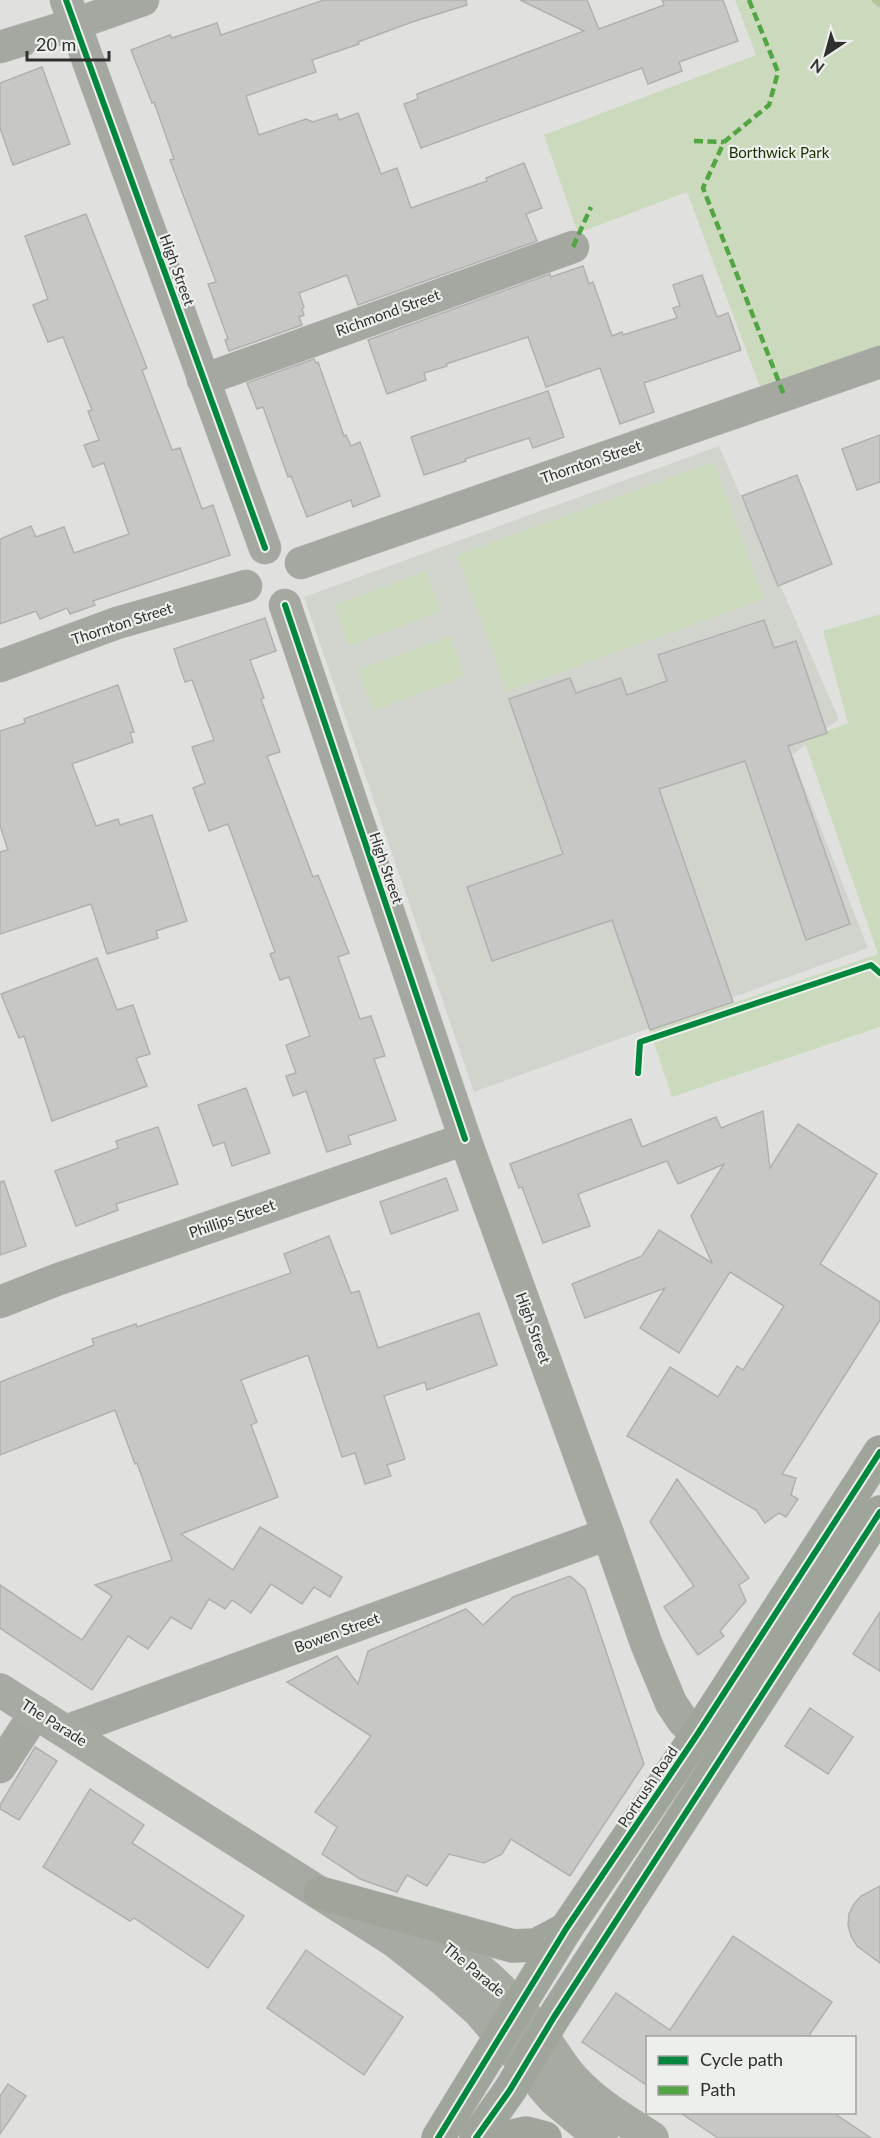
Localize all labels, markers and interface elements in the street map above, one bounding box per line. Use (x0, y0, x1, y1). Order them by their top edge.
scale bar (27, 24, 110, 62)
north arrow (796, 24, 856, 84)
text: 20 m (36, 33, 76, 55)
text: N (806, 55, 827, 78)
park label: Borthwick Park (729, 143, 830, 161)
street label: High Street (157, 232, 199, 308)
street label: Richmond Street (333, 285, 443, 339)
street label: Thornton Street (538, 435, 644, 487)
street label: Thornton Street (69, 598, 175, 648)
street label: High Street (366, 830, 408, 906)
street label: Phillips Street (186, 1195, 278, 1241)
street label: High Street (513, 1290, 555, 1366)
street label: Bowen Street (292, 1608, 382, 1656)
street label: The Parade (18, 1695, 91, 1749)
street label: Portrush Road (613, 1743, 681, 1830)
street label: The Parade (440, 1938, 509, 2000)
legend (646, 2036, 856, 2114)
text: Cycle path (700, 2048, 783, 2070)
text: Path (700, 2078, 736, 2100)

